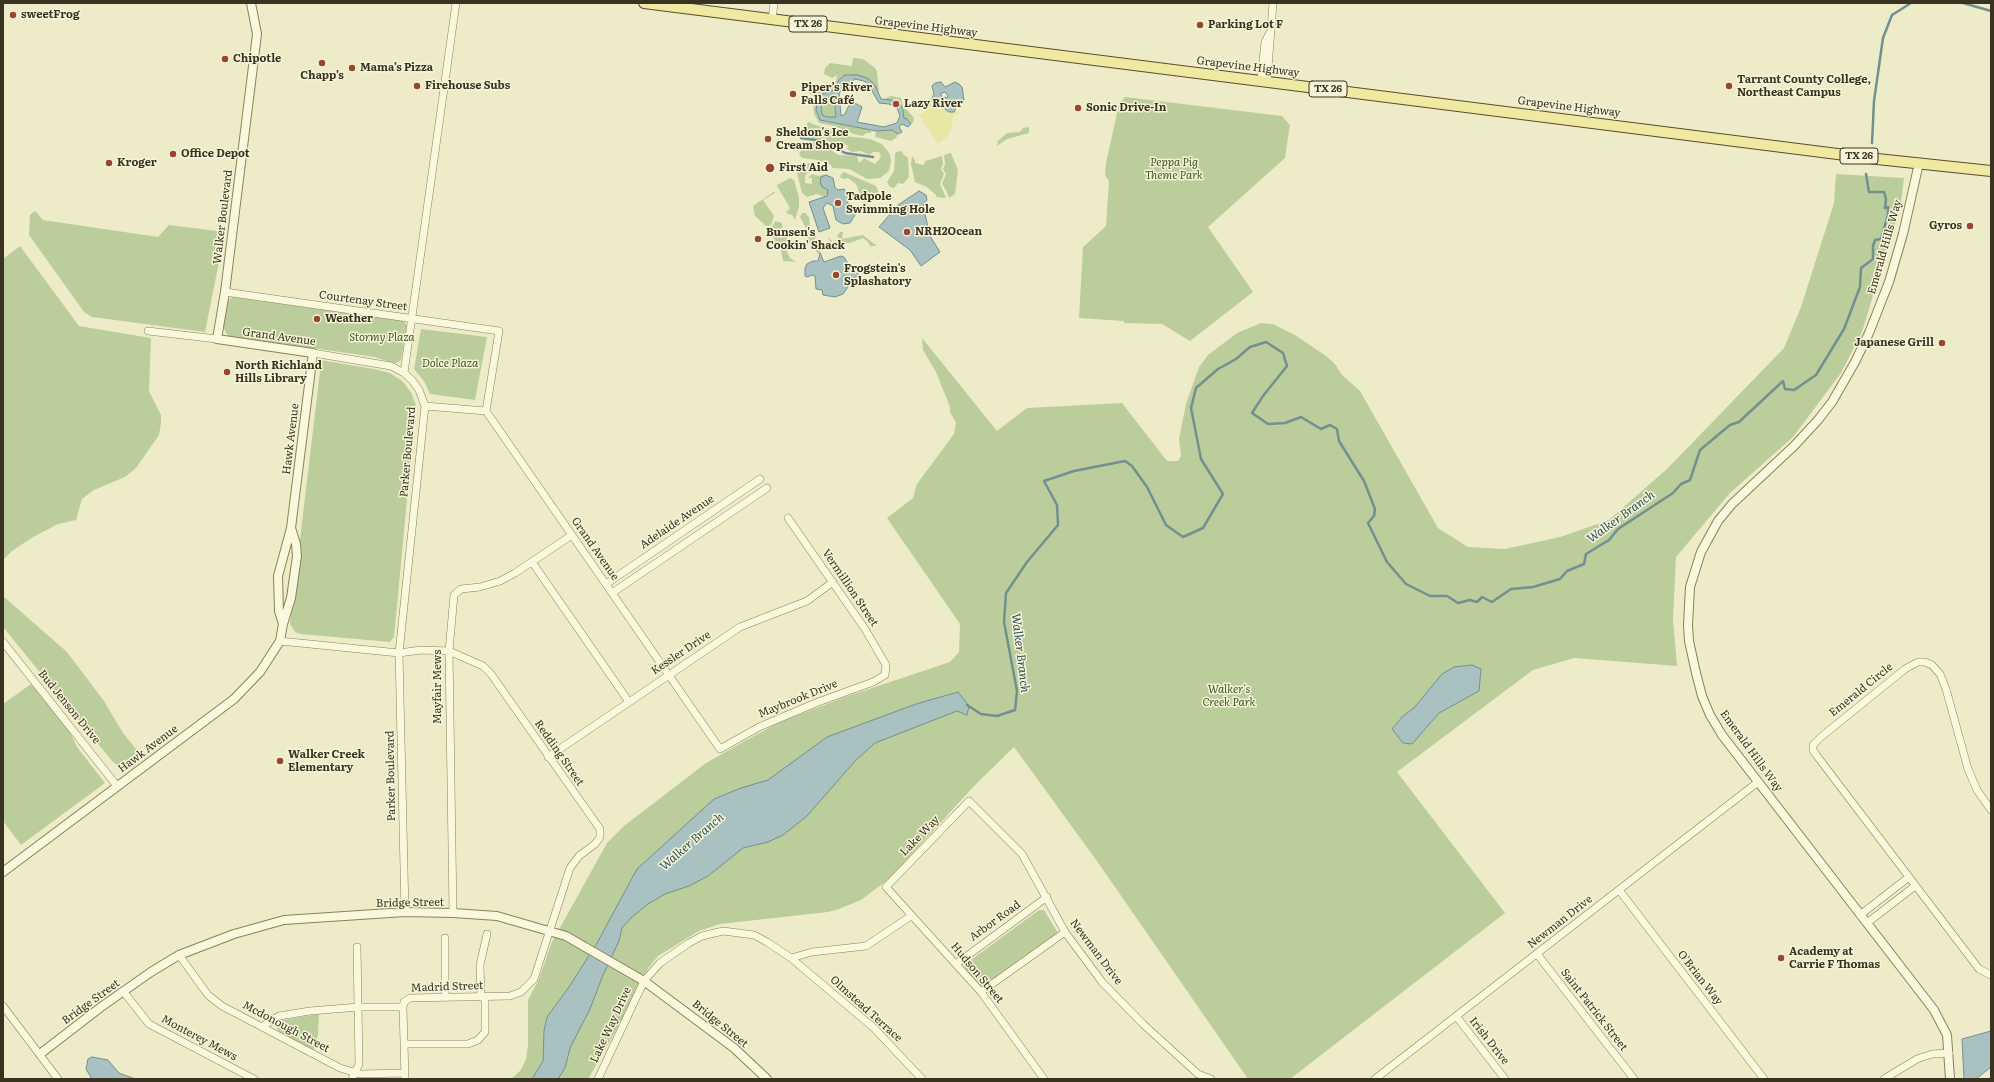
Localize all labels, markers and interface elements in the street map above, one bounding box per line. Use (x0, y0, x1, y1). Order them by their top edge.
place label: sweetFrog (21, 8, 80, 22)
marker: sweetFrog (8, 10, 18, 20)
street label: Grapevine Highway (874, 14, 978, 40)
road number: TX 26 (789, 16, 827, 32)
place label: Parking Lot F (1208, 18, 1283, 32)
marker: Parking Lot F (1195, 20, 1205, 30)
place label: Chipotle (233, 52, 281, 66)
marker: Chipotle (220, 54, 230, 64)
street label: Grapevine Highway (1196, 54, 1300, 80)
marker: Chapp’s (317, 58, 327, 68)
place label: Mama’s Pizza (360, 61, 433, 75)
marker: Mama’s Pizza (347, 63, 357, 73)
place label: Chapp’s (300, 69, 344, 83)
place label: Tarrant County College, Northeast Campus (1737, 73, 1871, 99)
place label: Firehouse Subs (425, 79, 510, 93)
marker: Firehouse Subs (412, 81, 422, 91)
place label: Piper’s River Falls Café (801, 81, 872, 107)
road number: TX 26 (1309, 81, 1347, 97)
marker: Tarrant County College, Northeast Campus (1724, 81, 1734, 91)
marker: Piper’s River Falls Café (788, 89, 798, 99)
street label: Grapevine Highway (1517, 94, 1621, 120)
place label: Lazy River (904, 97, 963, 111)
marker: Lazy River (891, 99, 901, 109)
place label: Sonic Drive-In (1086, 101, 1166, 115)
marker: Sonic Drive-In (1073, 103, 1083, 113)
place label: Sheldon's Ice Cream Shop (776, 126, 848, 152)
marker: Sheldon's Ice Cream Shop (763, 134, 773, 144)
place label: Office Depot (181, 147, 250, 161)
road number: TX 26 (1840, 148, 1878, 164)
marker: Office Depot (168, 149, 178, 159)
place label: Kroger (117, 156, 157, 170)
park label: Peppa Pig Theme Park (1145, 156, 1203, 182)
marker: Kroger (104, 158, 114, 168)
place label: First Aid (779, 161, 828, 175)
marker: First Aid (764, 162, 776, 174)
street label: Walker Boulevard (211, 169, 235, 265)
place label: Tadpole Swimming Hole (846, 190, 935, 216)
marker: Tadpole Swimming Hole (833, 198, 843, 208)
street label: Emerald Hills Way (1865, 198, 1905, 296)
place label: Gyros (1929, 219, 1962, 233)
marker: Gyros (1965, 221, 1975, 231)
place label: NRH2Ocean (915, 225, 982, 239)
place label: Bunsen's Cookin' Shack (766, 226, 845, 252)
marker: NRH2Ocean (902, 227, 912, 237)
marker: Bunsen's Cookin' Shack (753, 234, 763, 244)
place label: Frogstein's Splashatory (844, 262, 911, 288)
marker: Frogstein's Splashatory (831, 270, 841, 280)
street label: Courtenay Street (318, 288, 408, 314)
place label: Weather (325, 312, 373, 326)
marker: Weather (312, 314, 322, 324)
street label: Grand Avenue (241, 325, 317, 349)
park label: Stormy Plaza (349, 331, 415, 345)
place label: Japanese Grill (1854, 336, 1934, 350)
marker: Japanese Grill (1937, 338, 1947, 348)
park label: Dolce Plaza (422, 357, 478, 371)
place label: North Richland Hills Library (235, 359, 322, 385)
marker: North Richland Hills Library (222, 367, 232, 377)
street label: Hawk Avenue (280, 403, 302, 475)
street label: Parker Boulevard (397, 406, 419, 498)
water label: Walker Branch (1584, 488, 1658, 546)
street label: Adelaide Avenue (637, 492, 717, 552)
street label: Grand Avenue (568, 515, 622, 583)
street label: Vermillion Street (819, 547, 881, 629)
water label: Walker Branch (1008, 612, 1032, 694)
street label: Kessler Drive (649, 628, 713, 678)
street label: Mayfair Mews (431, 650, 445, 724)
street label: Emerald Circle (1827, 660, 1895, 720)
street label: Bud Jenson Drive (35, 667, 103, 747)
street label: Maybrook Drive (756, 677, 840, 721)
park label: Walker's Creek Park (1202, 683, 1256, 709)
street label: Emerald Hills Way (1717, 708, 1785, 794)
street label: Redding Street (531, 717, 587, 789)
street label: Hawk Avenue (115, 722, 181, 776)
street label: Parker Boulevard (384, 731, 398, 821)
place label: Walker Creek Elementary (288, 748, 365, 774)
marker: Walker Creek Elementary (275, 756, 285, 766)
water label: Walker Branch (657, 810, 727, 874)
street label: Lake Way (898, 813, 942, 859)
street label: Newman Drive (1525, 893, 1595, 951)
street label: Bridge Street (376, 896, 444, 910)
street label: Arbor Road (967, 898, 1023, 944)
street label: Newman Drive (1067, 917, 1125, 987)
street label: Hudson Street (948, 940, 1006, 1006)
place label: Academy at Carrie F Thomas (1789, 945, 1880, 971)
street label: O'Brian Way (1675, 948, 1725, 1008)
marker: Academy at Carrie F Thomas (1776, 953, 1786, 963)
street label: Saint Patrick Street (1558, 966, 1630, 1054)
street label: Olmstead Terrace (827, 973, 905, 1045)
street label: Bridge Street (60, 977, 122, 1027)
street label: Madrid Street (410, 979, 484, 995)
street label: Lake Way Drive (588, 985, 634, 1065)
street label: Bridge Street (689, 997, 751, 1051)
street label: Mcdonough Street (240, 998, 332, 1056)
street label: Monterey Mews (159, 1012, 239, 1064)
street label: Irish Drive (1466, 1015, 1512, 1067)

